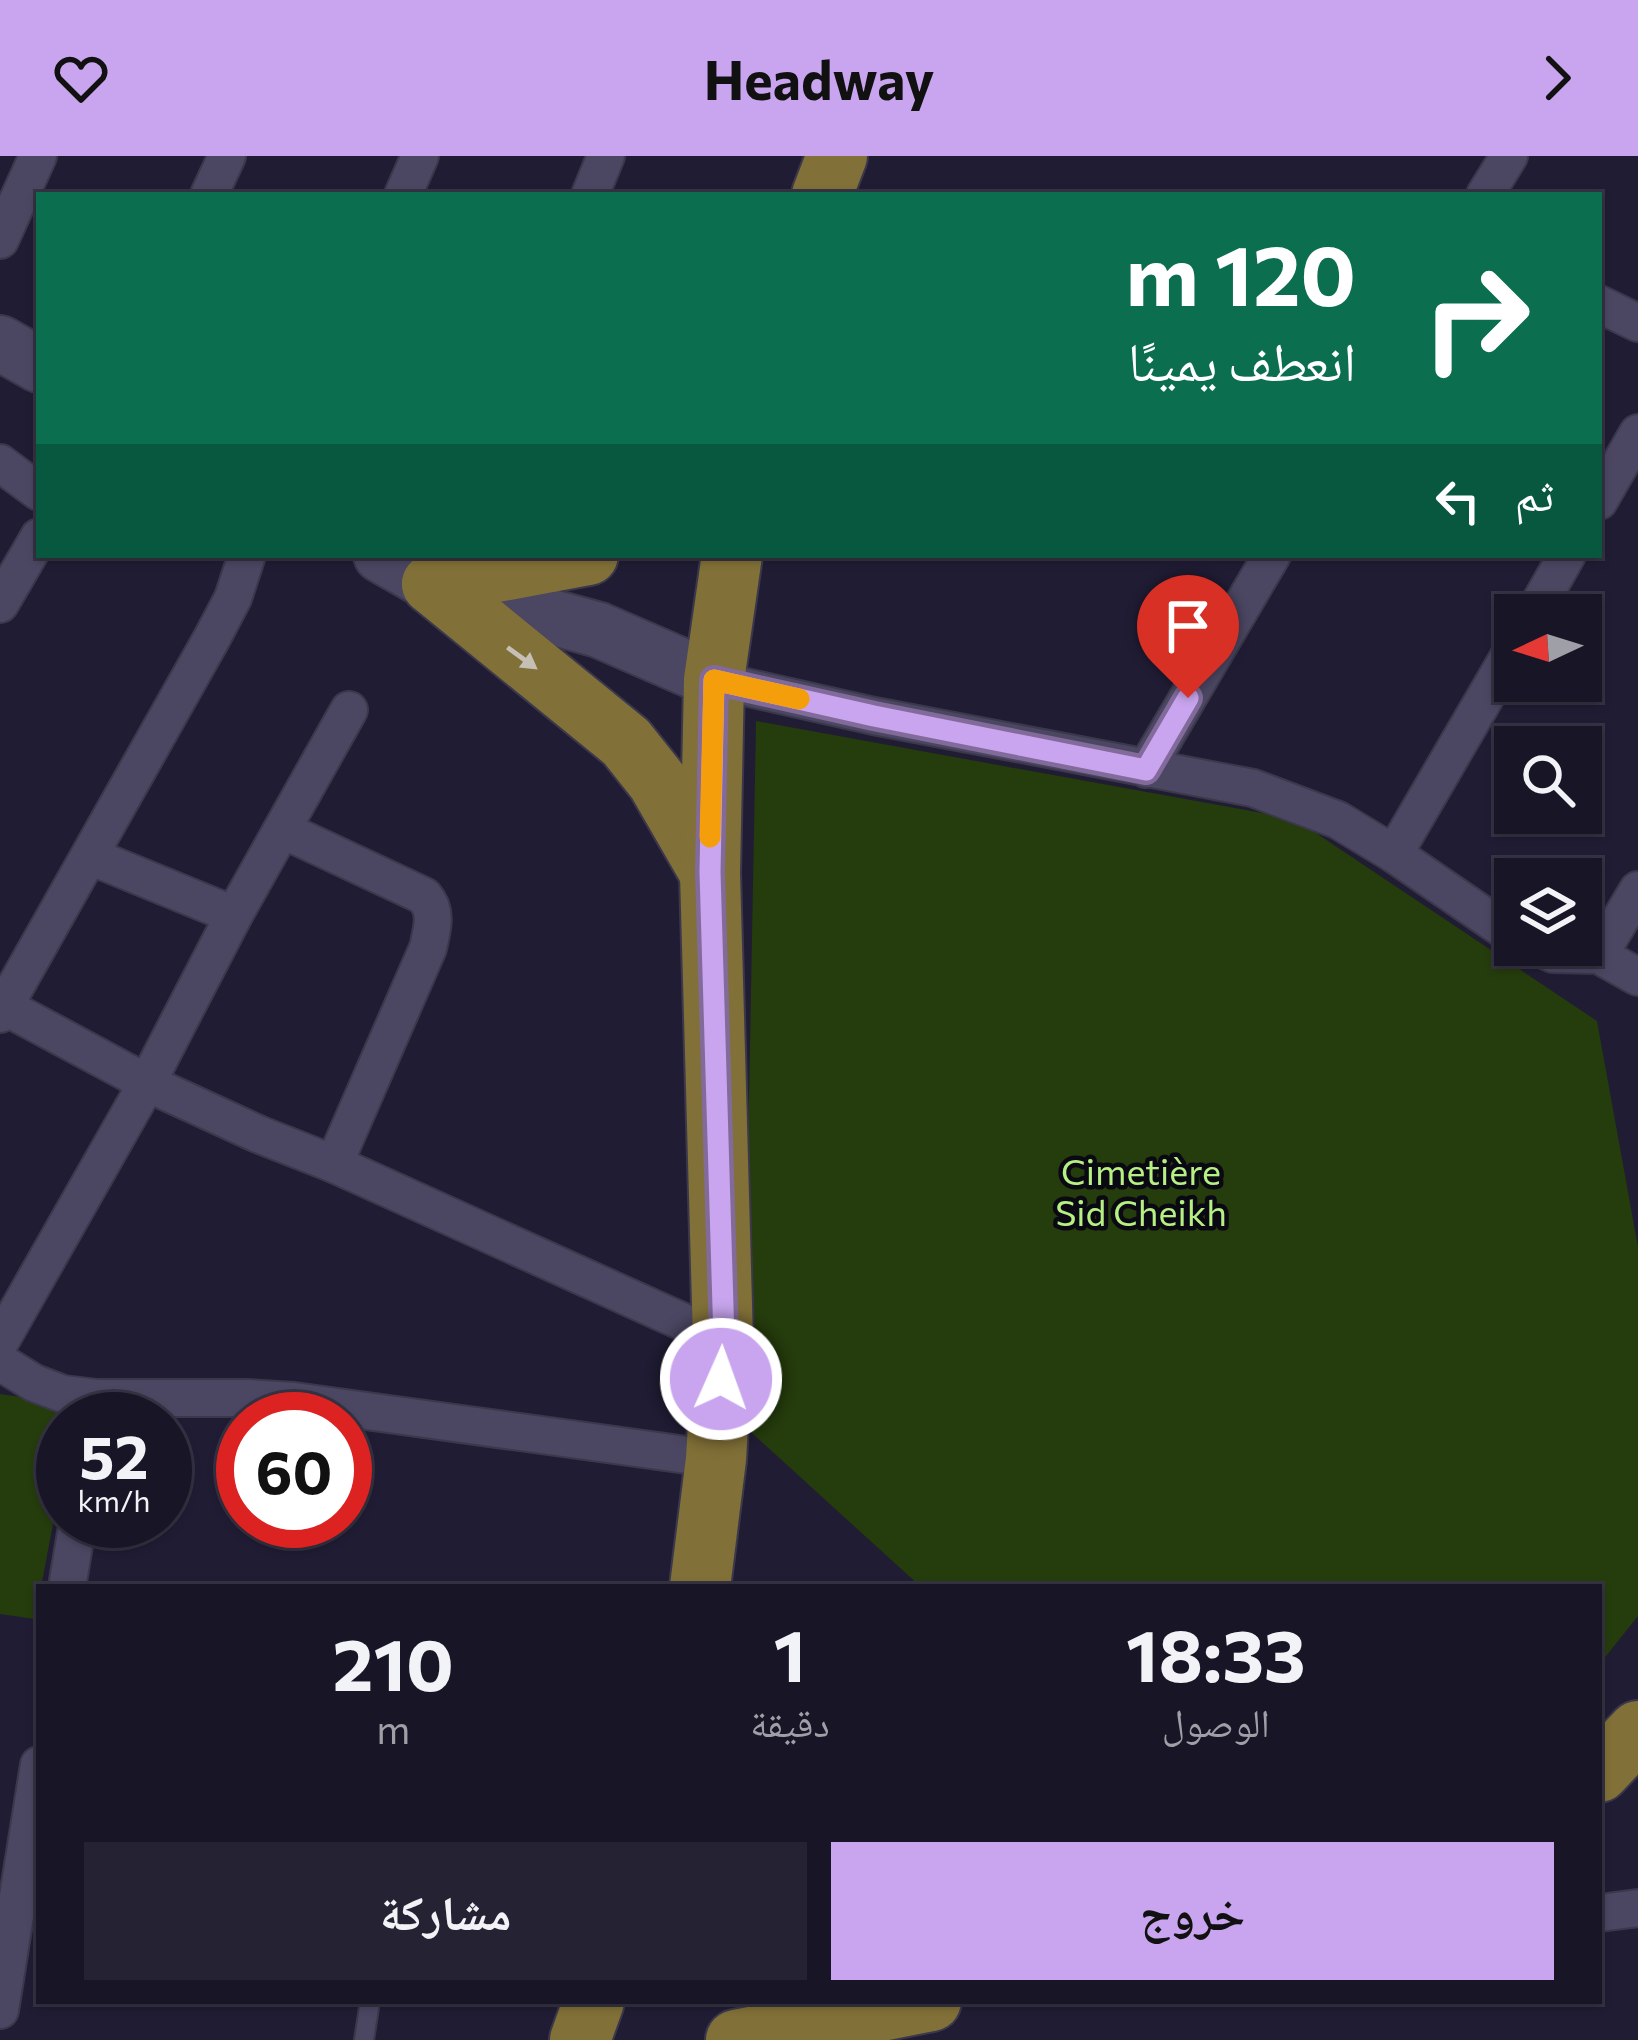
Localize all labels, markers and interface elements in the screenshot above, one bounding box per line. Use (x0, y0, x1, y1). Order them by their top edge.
icon: heart (48, 45, 114, 111)
text: Headway (704, 45, 934, 111)
icon: forward (1524, 45, 1590, 111)
text: 120 m (1126, 221, 1356, 323)
icon: right (1398, 240, 1554, 396)
text: انعطف يمينًا (1128, 326, 1356, 392)
text: ثم (1515, 465, 1554, 520)
icon: left (1425, 468, 1491, 534)
pin (1137, 575, 1239, 698)
icon: arrive (1155, 593, 1221, 659)
north arrow (1494, 594, 1602, 702)
map controls (1494, 594, 1602, 966)
one-way arrow (507, 645, 538, 669)
button: search (1494, 726, 1602, 834)
button: layers (1494, 858, 1602, 966)
park label: Cimetière Sid Cheikh (1055, 1148, 1227, 1233)
position arrow (658, 1316, 784, 1442)
speed limit sign: 60 (216, 1392, 372, 1548)
text: 52 (79, 1418, 149, 1491)
text: km/h (78, 1481, 150, 1518)
text: 1 (774, 1609, 806, 1697)
text: 18:33 (1126, 1609, 1306, 1697)
text: 210 (332, 1618, 454, 1706)
text: دقيقة (750, 1697, 830, 1745)
text: الوصول (1162, 1697, 1270, 1745)
text: m (376, 1704, 410, 1752)
button: مشاركة (84, 1842, 807, 1980)
button: خروج (831, 1842, 1554, 1980)

